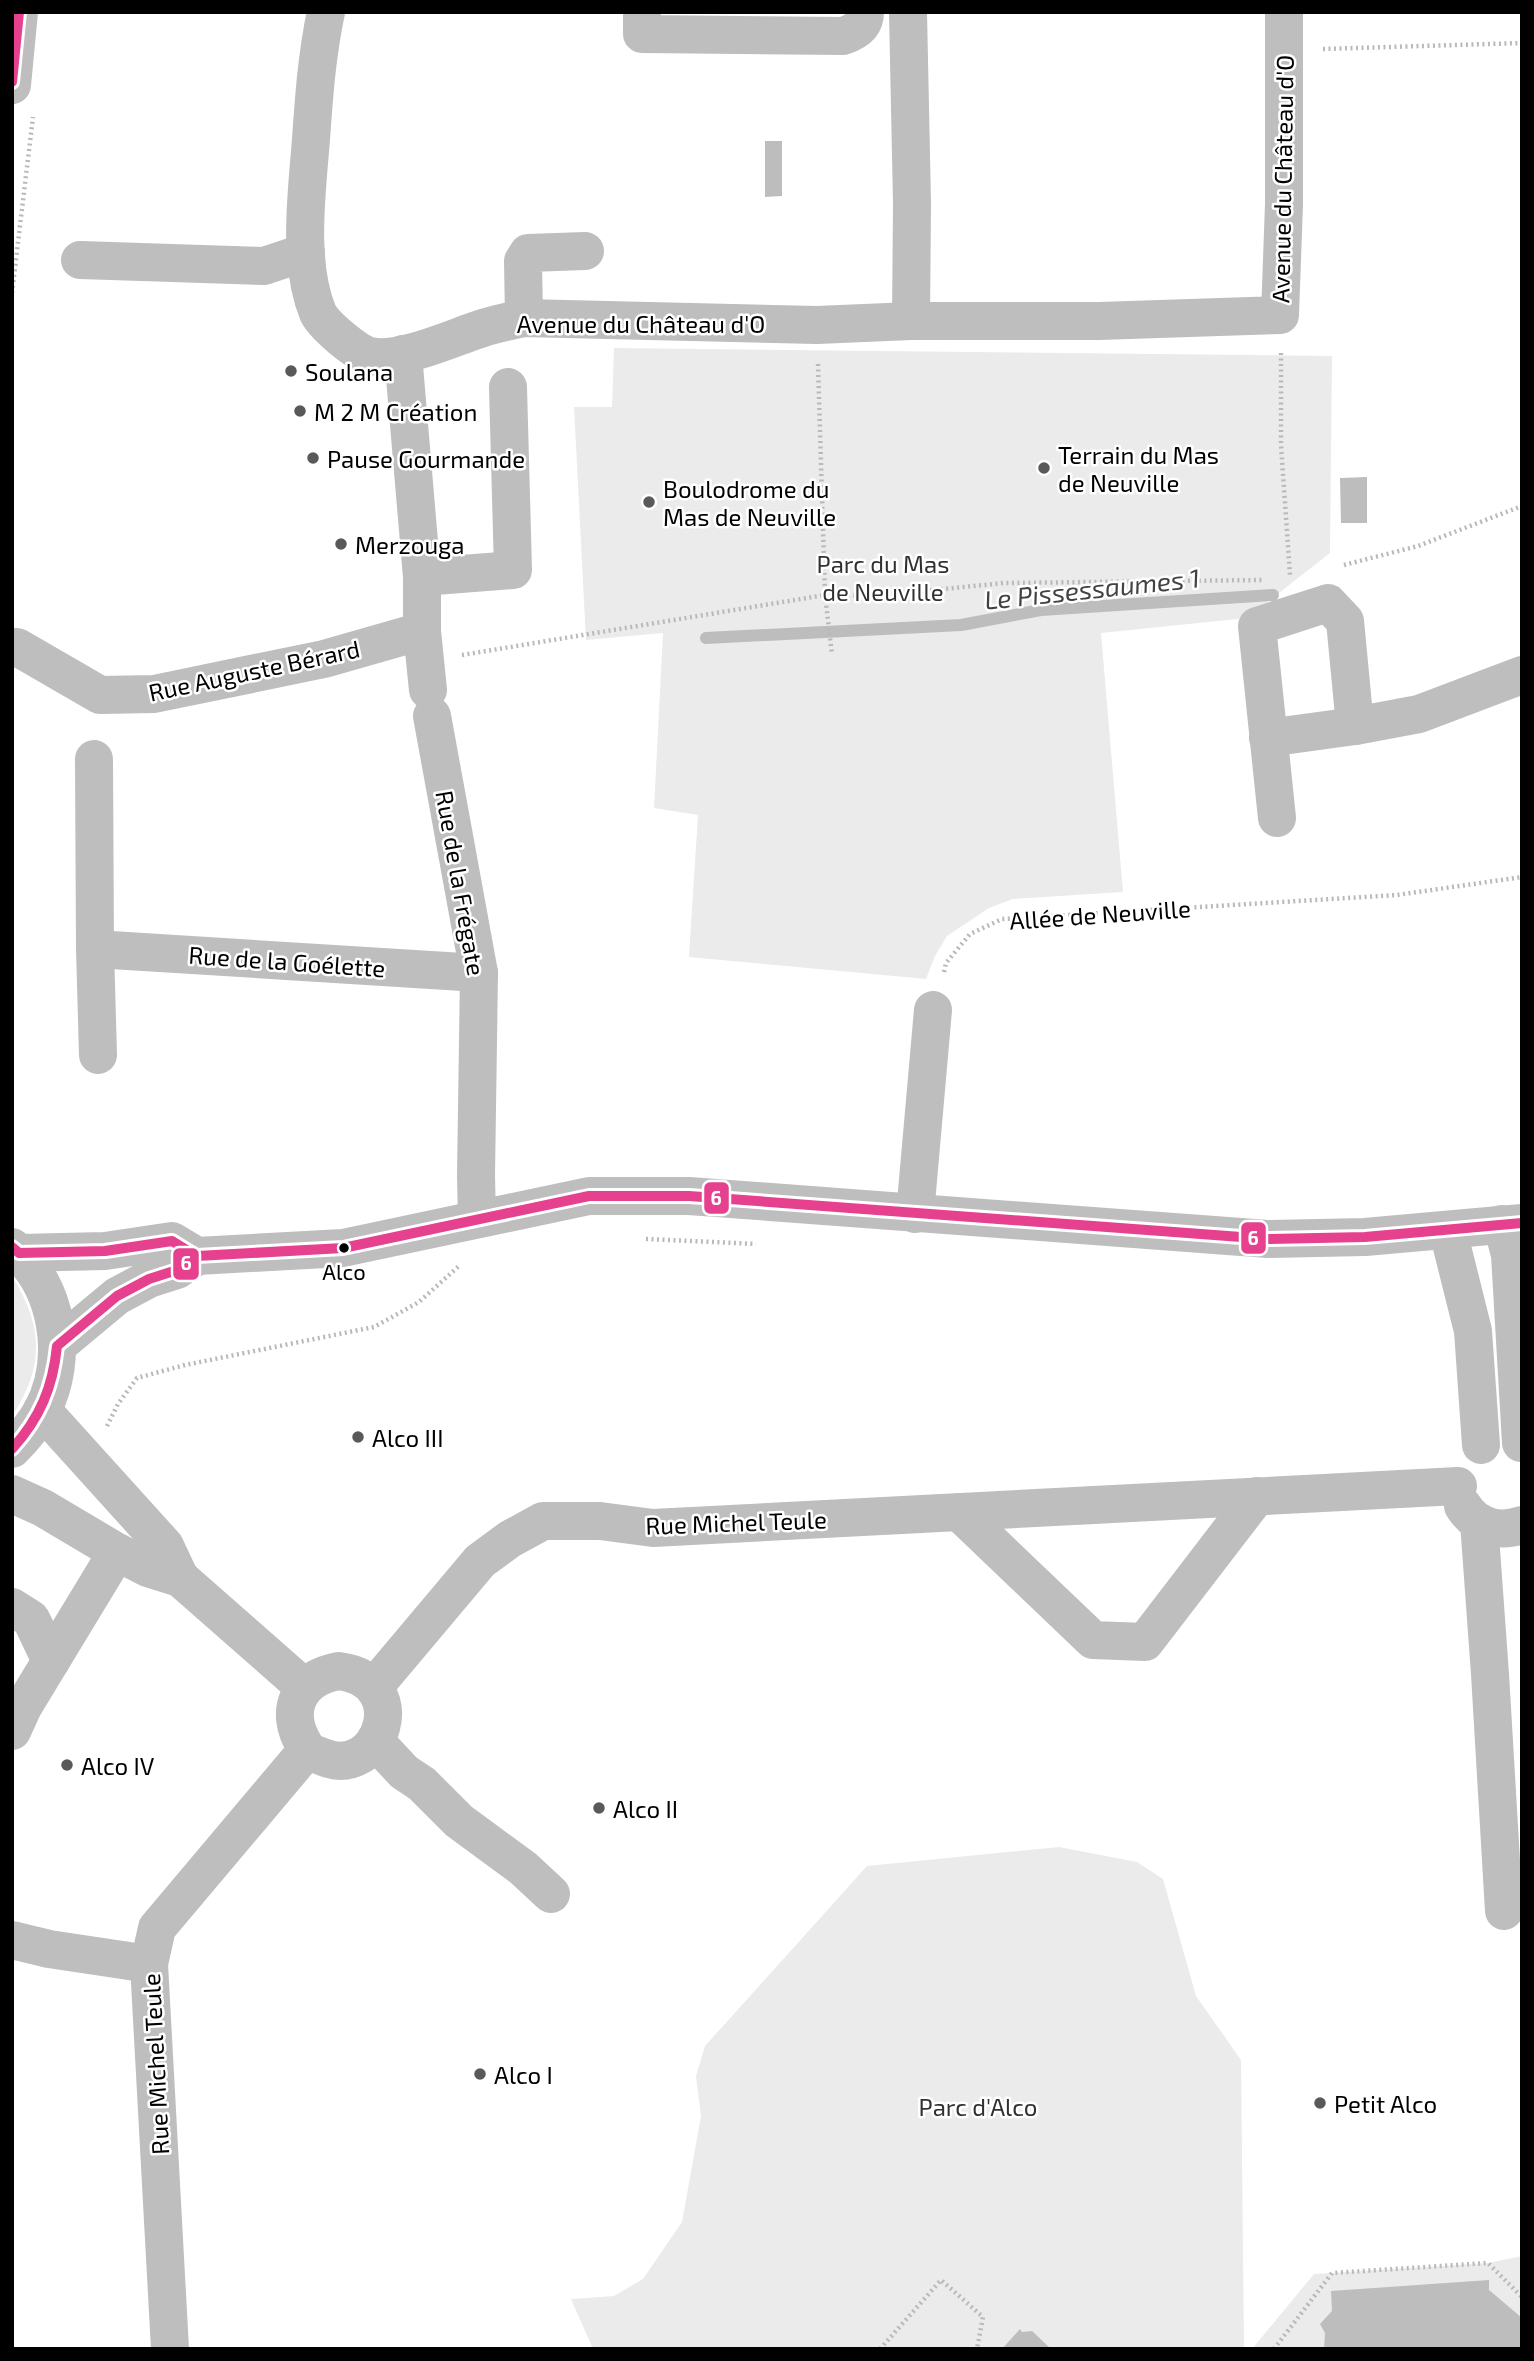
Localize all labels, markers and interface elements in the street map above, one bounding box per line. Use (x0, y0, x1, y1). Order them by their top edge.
street label: Avenue du Château d'O (1265, 55, 1299, 303)
street label: Avenue du Château d'O (517, 309, 765, 338)
place label: Soulana (305, 357, 393, 386)
marker: Soulana (283, 363, 299, 379)
place label: M 2 M Création (314, 397, 477, 426)
marker: M 2 M Création (292, 403, 308, 419)
place label: Terrain du Mas de Neuville (1058, 440, 1219, 497)
place label: Pause Gourmande (327, 444, 525, 473)
marker: Pause Gourmande (305, 450, 321, 466)
marker: Terrain du Mas de Neuville (1036, 460, 1052, 476)
place label: Boulodrome du Mas de Neuville (663, 474, 836, 531)
marker: Boulodrome du Mas de Neuville (641, 494, 657, 510)
place label: Merzouga (355, 530, 465, 559)
marker: Merzouga (333, 536, 349, 552)
park label: Parc du Mas de Neuville (817, 549, 949, 606)
water label: Le Pissessaumes 1 (983, 561, 1201, 615)
street label: Rue Auguste Bérard (146, 633, 362, 707)
street label: Rue de la Frégate (430, 788, 492, 978)
street label: Allée de Neuville (1008, 893, 1192, 935)
street label: Rue de la Goélette (188, 940, 386, 982)
line badge: 6 (703, 1181, 730, 1215)
text: 6 (710, 1186, 722, 1209)
line badge: 6 (1240, 1221, 1267, 1255)
text: 6 (1247, 1226, 1259, 1249)
marker: Alco (337, 1241, 351, 1255)
line badge: 6 (172, 1247, 200, 1281)
text: 6 (180, 1251, 192, 1274)
place label: Alco (322, 1258, 366, 1284)
place label: Alco III (372, 1423, 443, 1452)
marker: Alco III (350, 1429, 366, 1445)
street label: Rue Michel Teule (645, 1504, 827, 1540)
place label: Alco IV (81, 1751, 155, 1780)
marker: Alco IV (59, 1757, 75, 1773)
place label: Alco II (613, 1794, 678, 1823)
marker: Alco II (591, 1800, 607, 1816)
street label: Rue Michel Teule (136, 1973, 174, 2155)
place label: Alco I (494, 2060, 553, 2089)
marker: Alco I (472, 2066, 488, 2082)
place label: Petit Alco (1334, 2089, 1437, 2118)
park label: Parc d'Alco (919, 2092, 1037, 2121)
marker: Petit Alco (1312, 2095, 1328, 2111)

